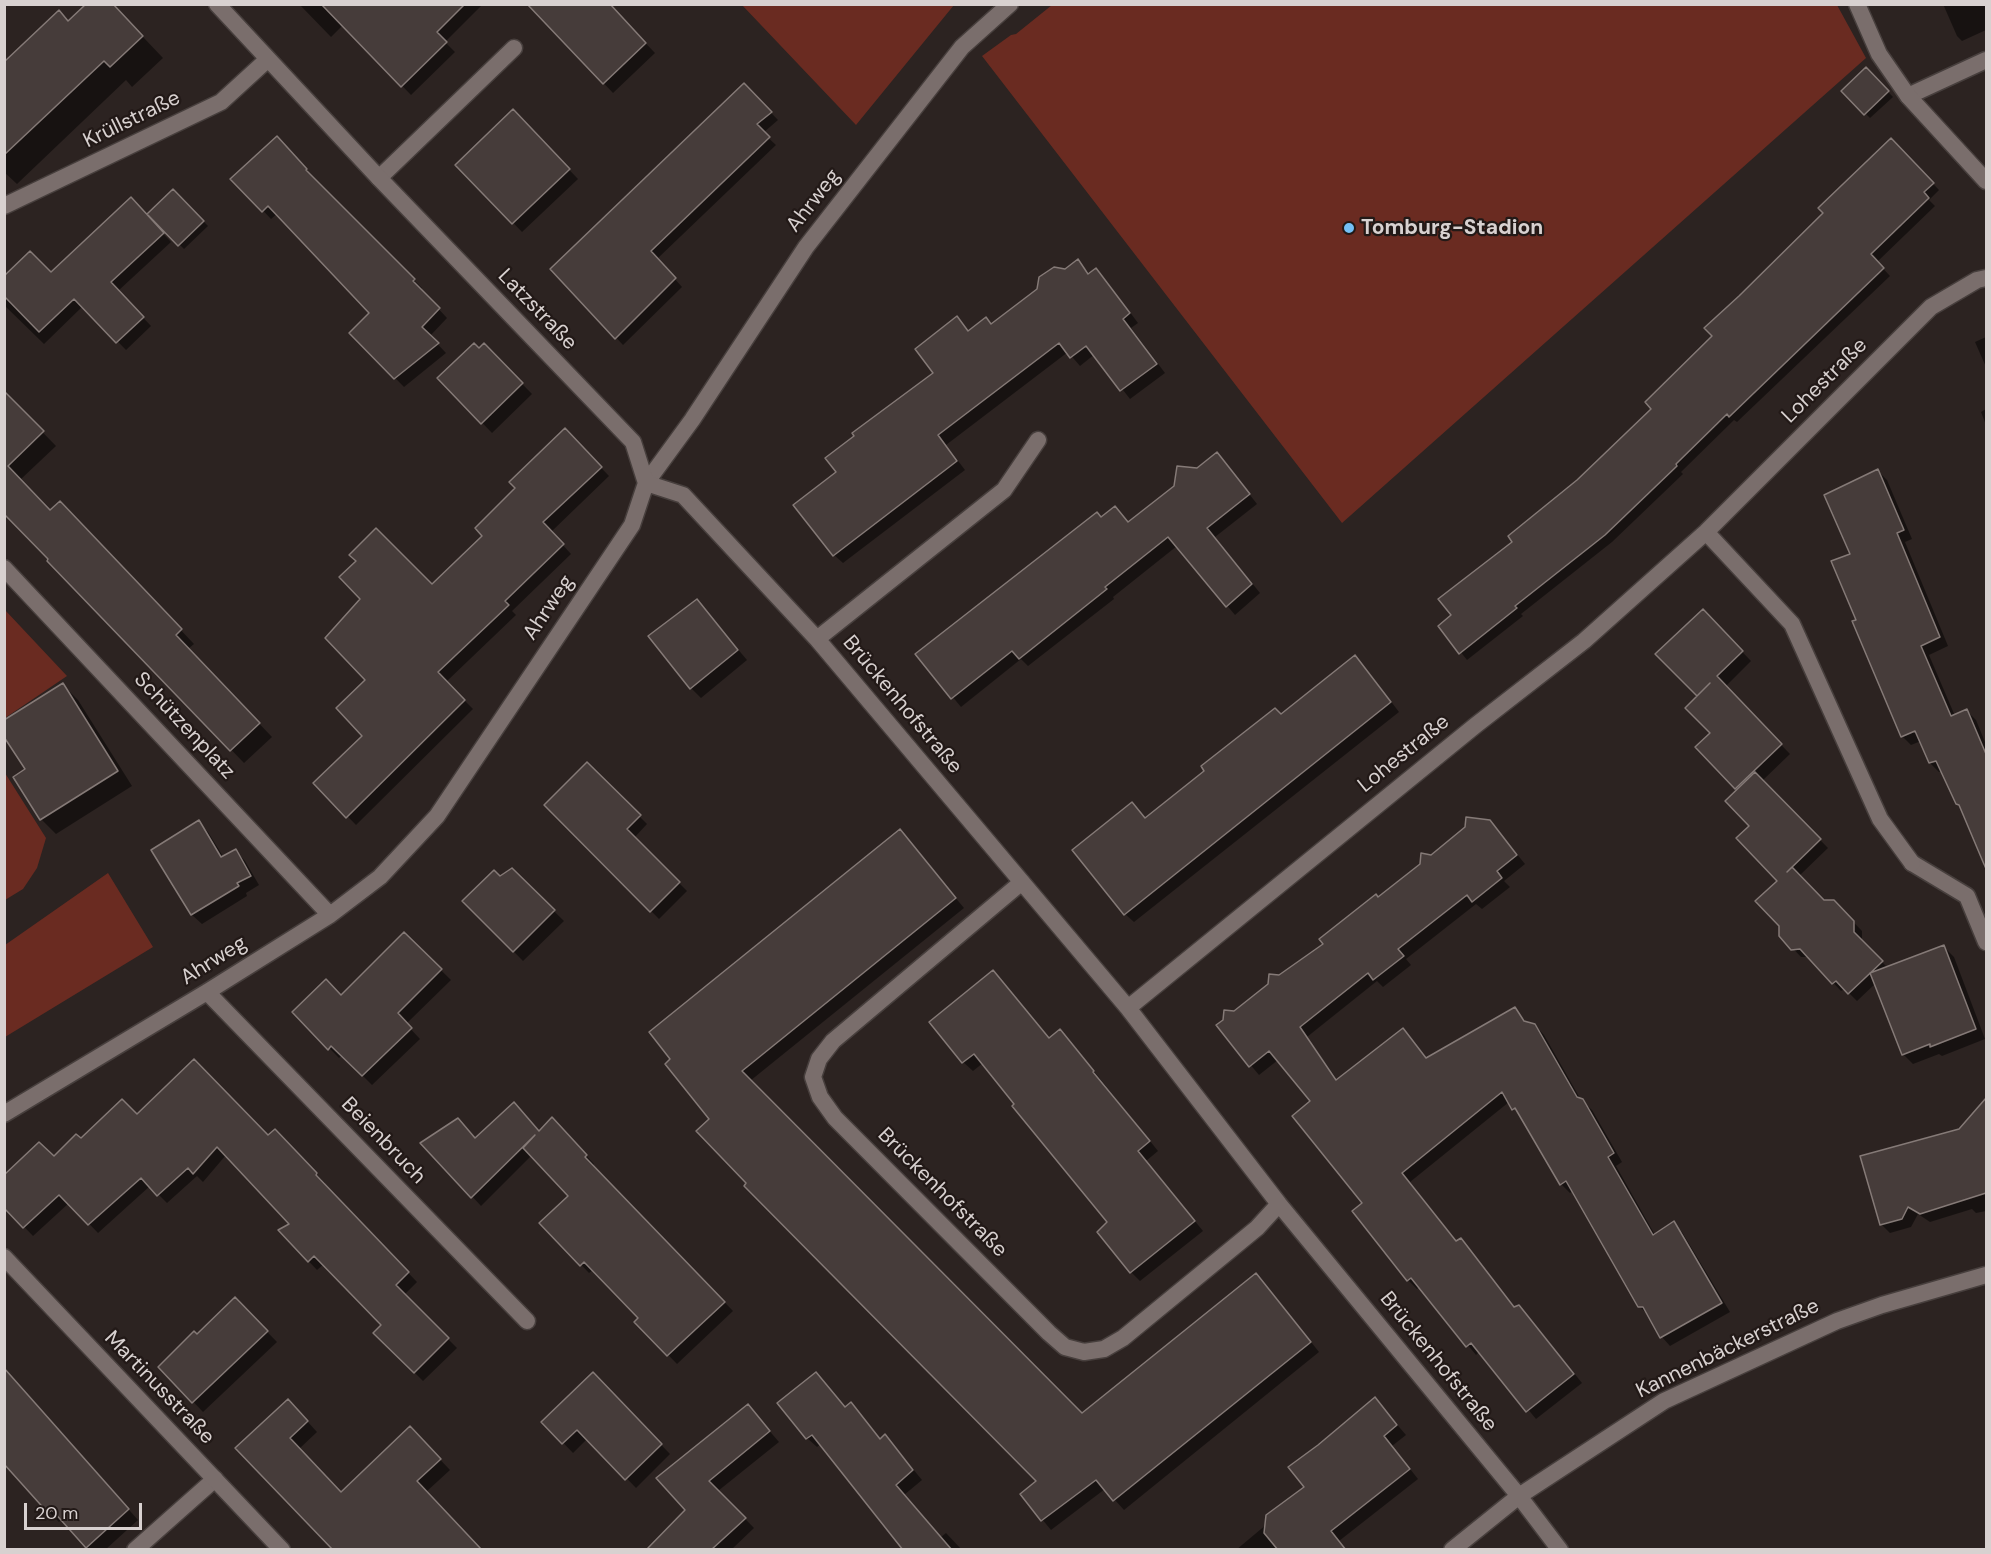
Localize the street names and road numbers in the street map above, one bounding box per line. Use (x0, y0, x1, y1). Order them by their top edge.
street label: Krüllstraße (80, 86, 184, 154)
street label: Ahrweg (782, 164, 846, 238)
street label: Latzstraße (492, 264, 582, 356)
street label: Lohestraße (1777, 333, 1873, 429)
street label: Ahrweg (518, 571, 580, 645)
street label: Brückenhofstraße (837, 631, 967, 779)
street label: Schützenplatz (128, 667, 240, 785)
street label: Lohestraße (1353, 710, 1455, 798)
street label: Ahrweg (176, 931, 252, 991)
street label: Beienbruch (336, 1092, 430, 1190)
street label: Brückenhofstraße (872, 1123, 1012, 1263)
street label: Brückenhofstraße (1374, 1287, 1502, 1437)
street label: Kannenbäckerstraße (1632, 1294, 1824, 1404)
street label: Martinusstraße (99, 1326, 219, 1450)

